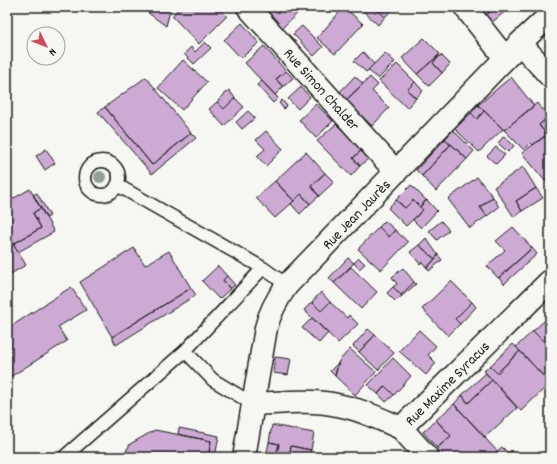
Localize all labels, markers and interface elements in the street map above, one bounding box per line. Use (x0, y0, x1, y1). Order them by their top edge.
north arrow (26, 26, 66, 66)
text: N (44, 44, 60, 59)
street label: Rue Simon Chalder (277, 44, 364, 137)
street label: Rue Jean Jaurès (318, 175, 397, 256)
street label: Rue Maxime Syracus (401, 337, 496, 432)

